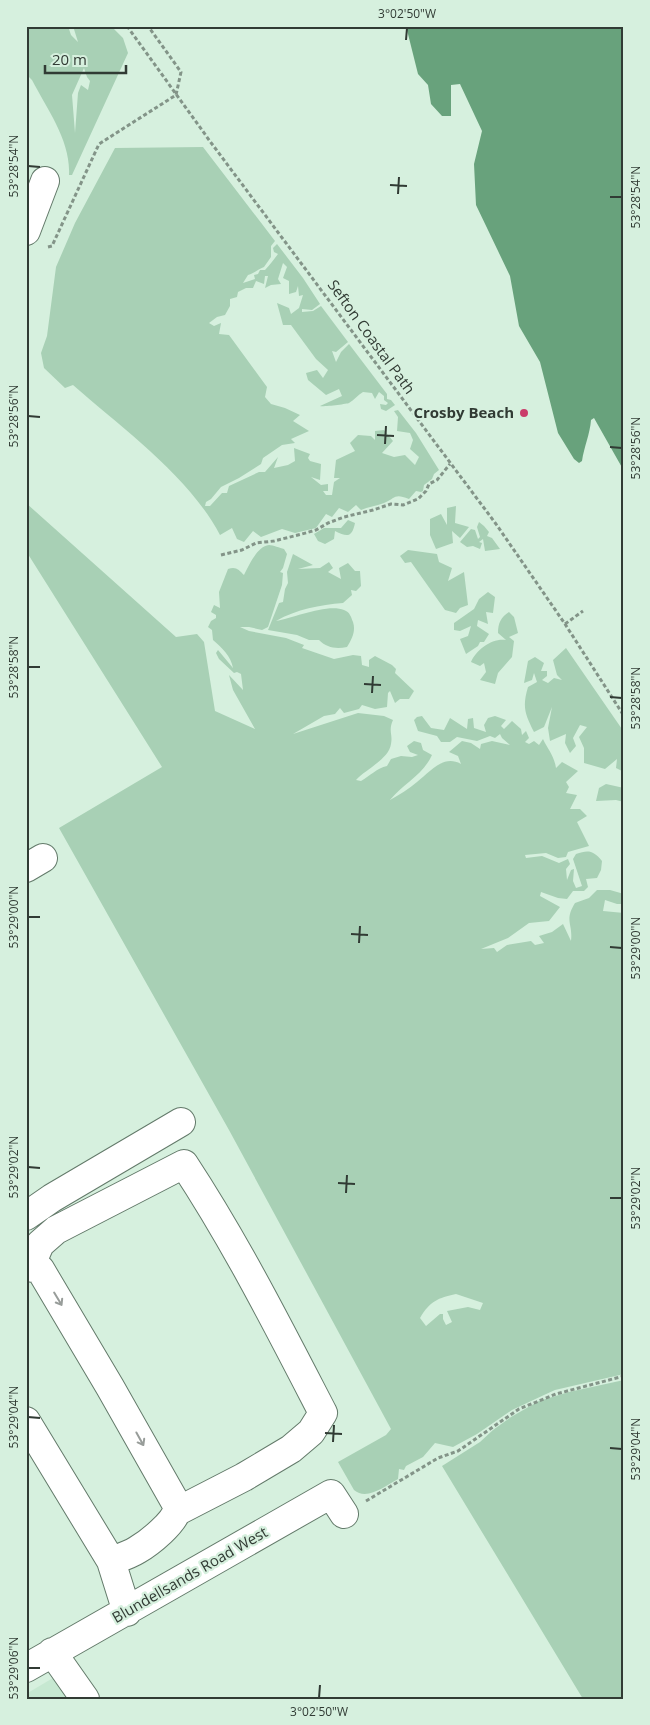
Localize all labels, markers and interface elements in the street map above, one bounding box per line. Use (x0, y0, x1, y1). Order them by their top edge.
text: 3°02'50"W (378, 5, 436, 22)
scale bar (45, 42, 126, 74)
text: 20 m (52, 49, 87, 69)
text: 53°28'54"N (5, 135, 22, 197)
text: 53°28'54"N (627, 166, 644, 228)
street label: Sefton Coastal Path (324, 275, 420, 397)
text: 53°28'56"N (5, 385, 22, 447)
place label: Crosby Beach (413, 402, 514, 422)
marker: Crosby Beach (518, 407, 530, 419)
text: 53°28'56"N (627, 417, 644, 479)
text: 53°28'58"N (5, 636, 22, 698)
text: 53°28'58"N (627, 667, 644, 729)
text: 53°29'00"N (5, 886, 22, 948)
text: 53°29'00"N (627, 917, 644, 979)
text: 53°29'02"N (5, 1136, 22, 1198)
text: 53°29'02"N (627, 1167, 644, 1229)
one-way arrow (53, 1291, 63, 1305)
text: 53°29'04"N (5, 1386, 22, 1448)
text: 53°29'04"N (627, 1418, 644, 1480)
one-way arrow (135, 1431, 145, 1446)
street label: Blundellsands Road West (108, 1521, 271, 1627)
text: 53°29'06"N (5, 1637, 22, 1699)
text: 3°02'50"W (290, 1703, 348, 1720)

